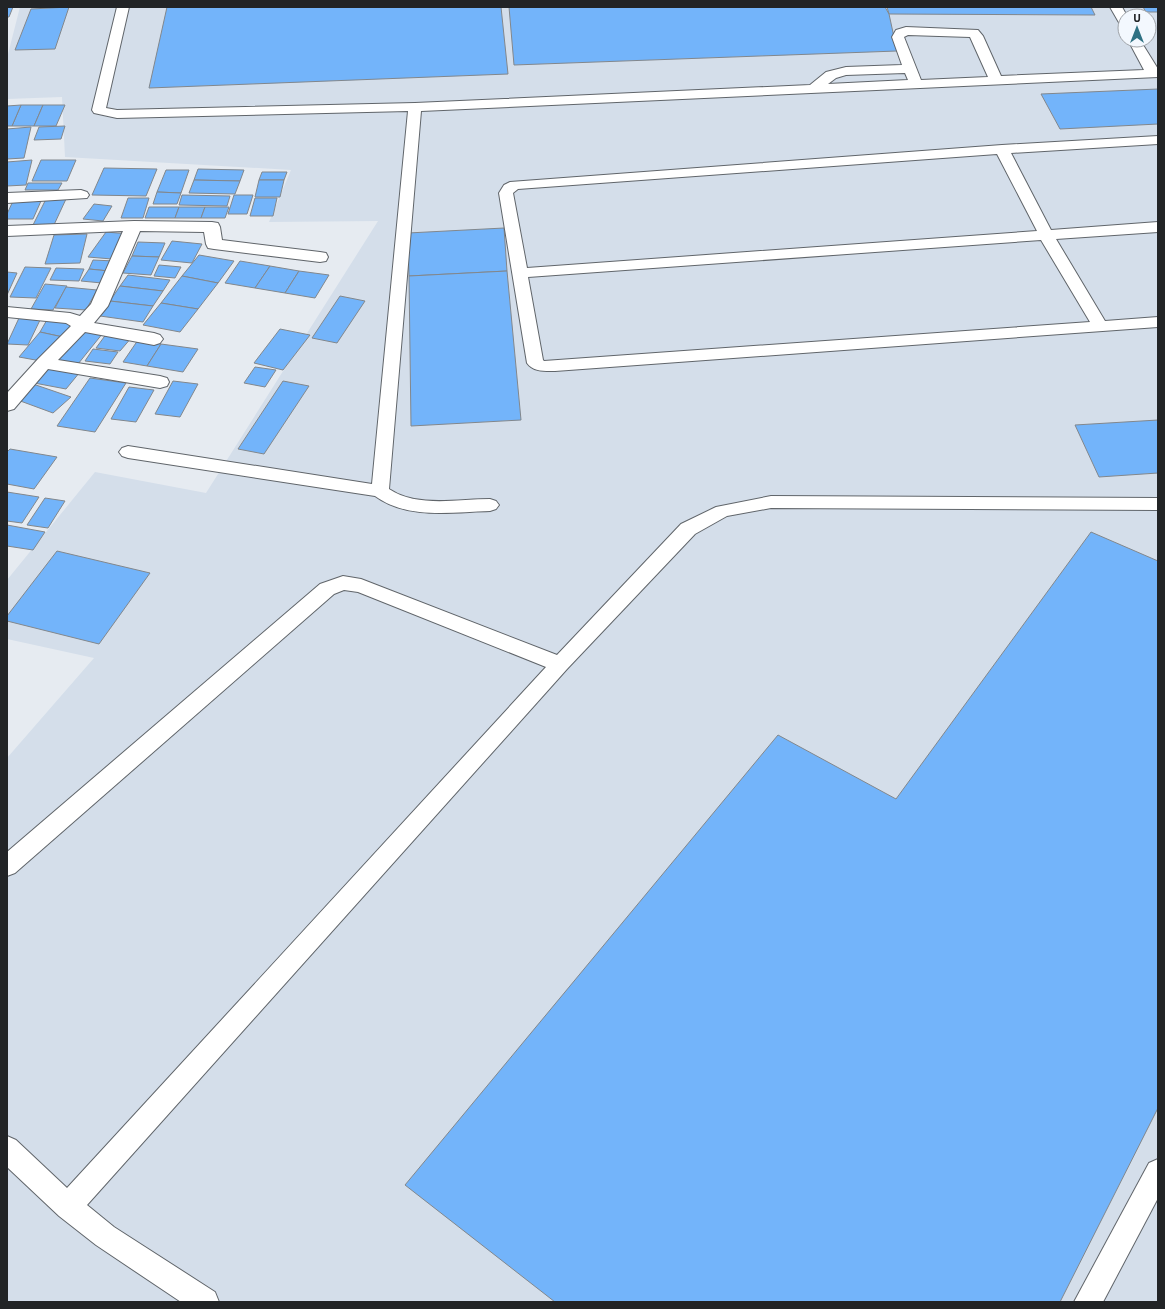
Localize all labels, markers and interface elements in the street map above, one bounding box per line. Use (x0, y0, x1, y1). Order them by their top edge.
north arrow (1117, 8, 1157, 48)
text: U (1133, 11, 1141, 25)

